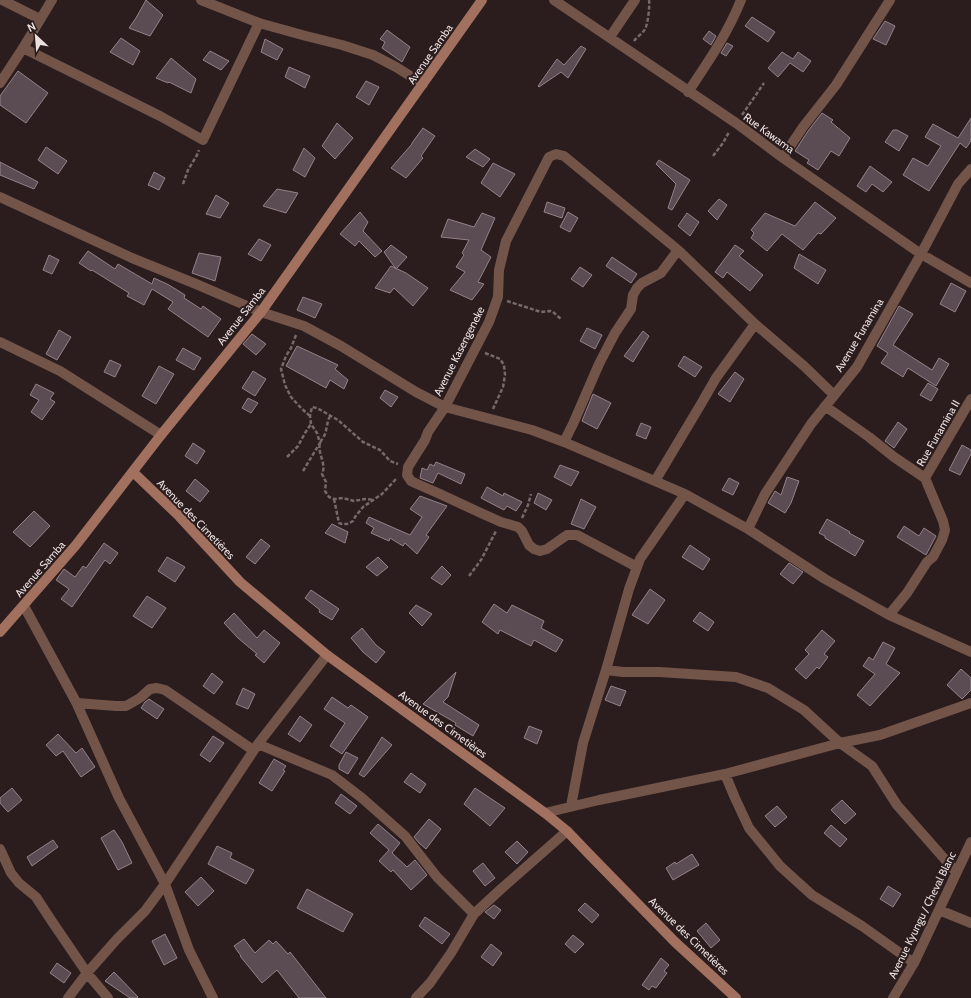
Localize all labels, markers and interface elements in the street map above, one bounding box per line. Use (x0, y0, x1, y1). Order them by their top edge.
north arrow (16, 16, 56, 56)
text: N (25, 19, 38, 35)
street label: Avenue Samba (404, 21, 456, 87)
street label: Rue Kawama (741, 110, 798, 157)
street label: Avenue Samba (214, 284, 269, 348)
street label: Avenue Funamina (832, 295, 887, 374)
street label: Avenue Kasengeneke (430, 304, 488, 398)
street label: Rue Funamina II (913, 397, 963, 469)
street label: Avenue des Cimetières (154, 476, 238, 562)
street label: Avenue Samba (12, 537, 69, 600)
street label: Avenue des Cimetières (396, 687, 490, 761)
street label: Avenue Kyungu / Cheval Blanc (885, 849, 959, 981)
street label: Avenue des Cimetières (646, 894, 732, 978)

